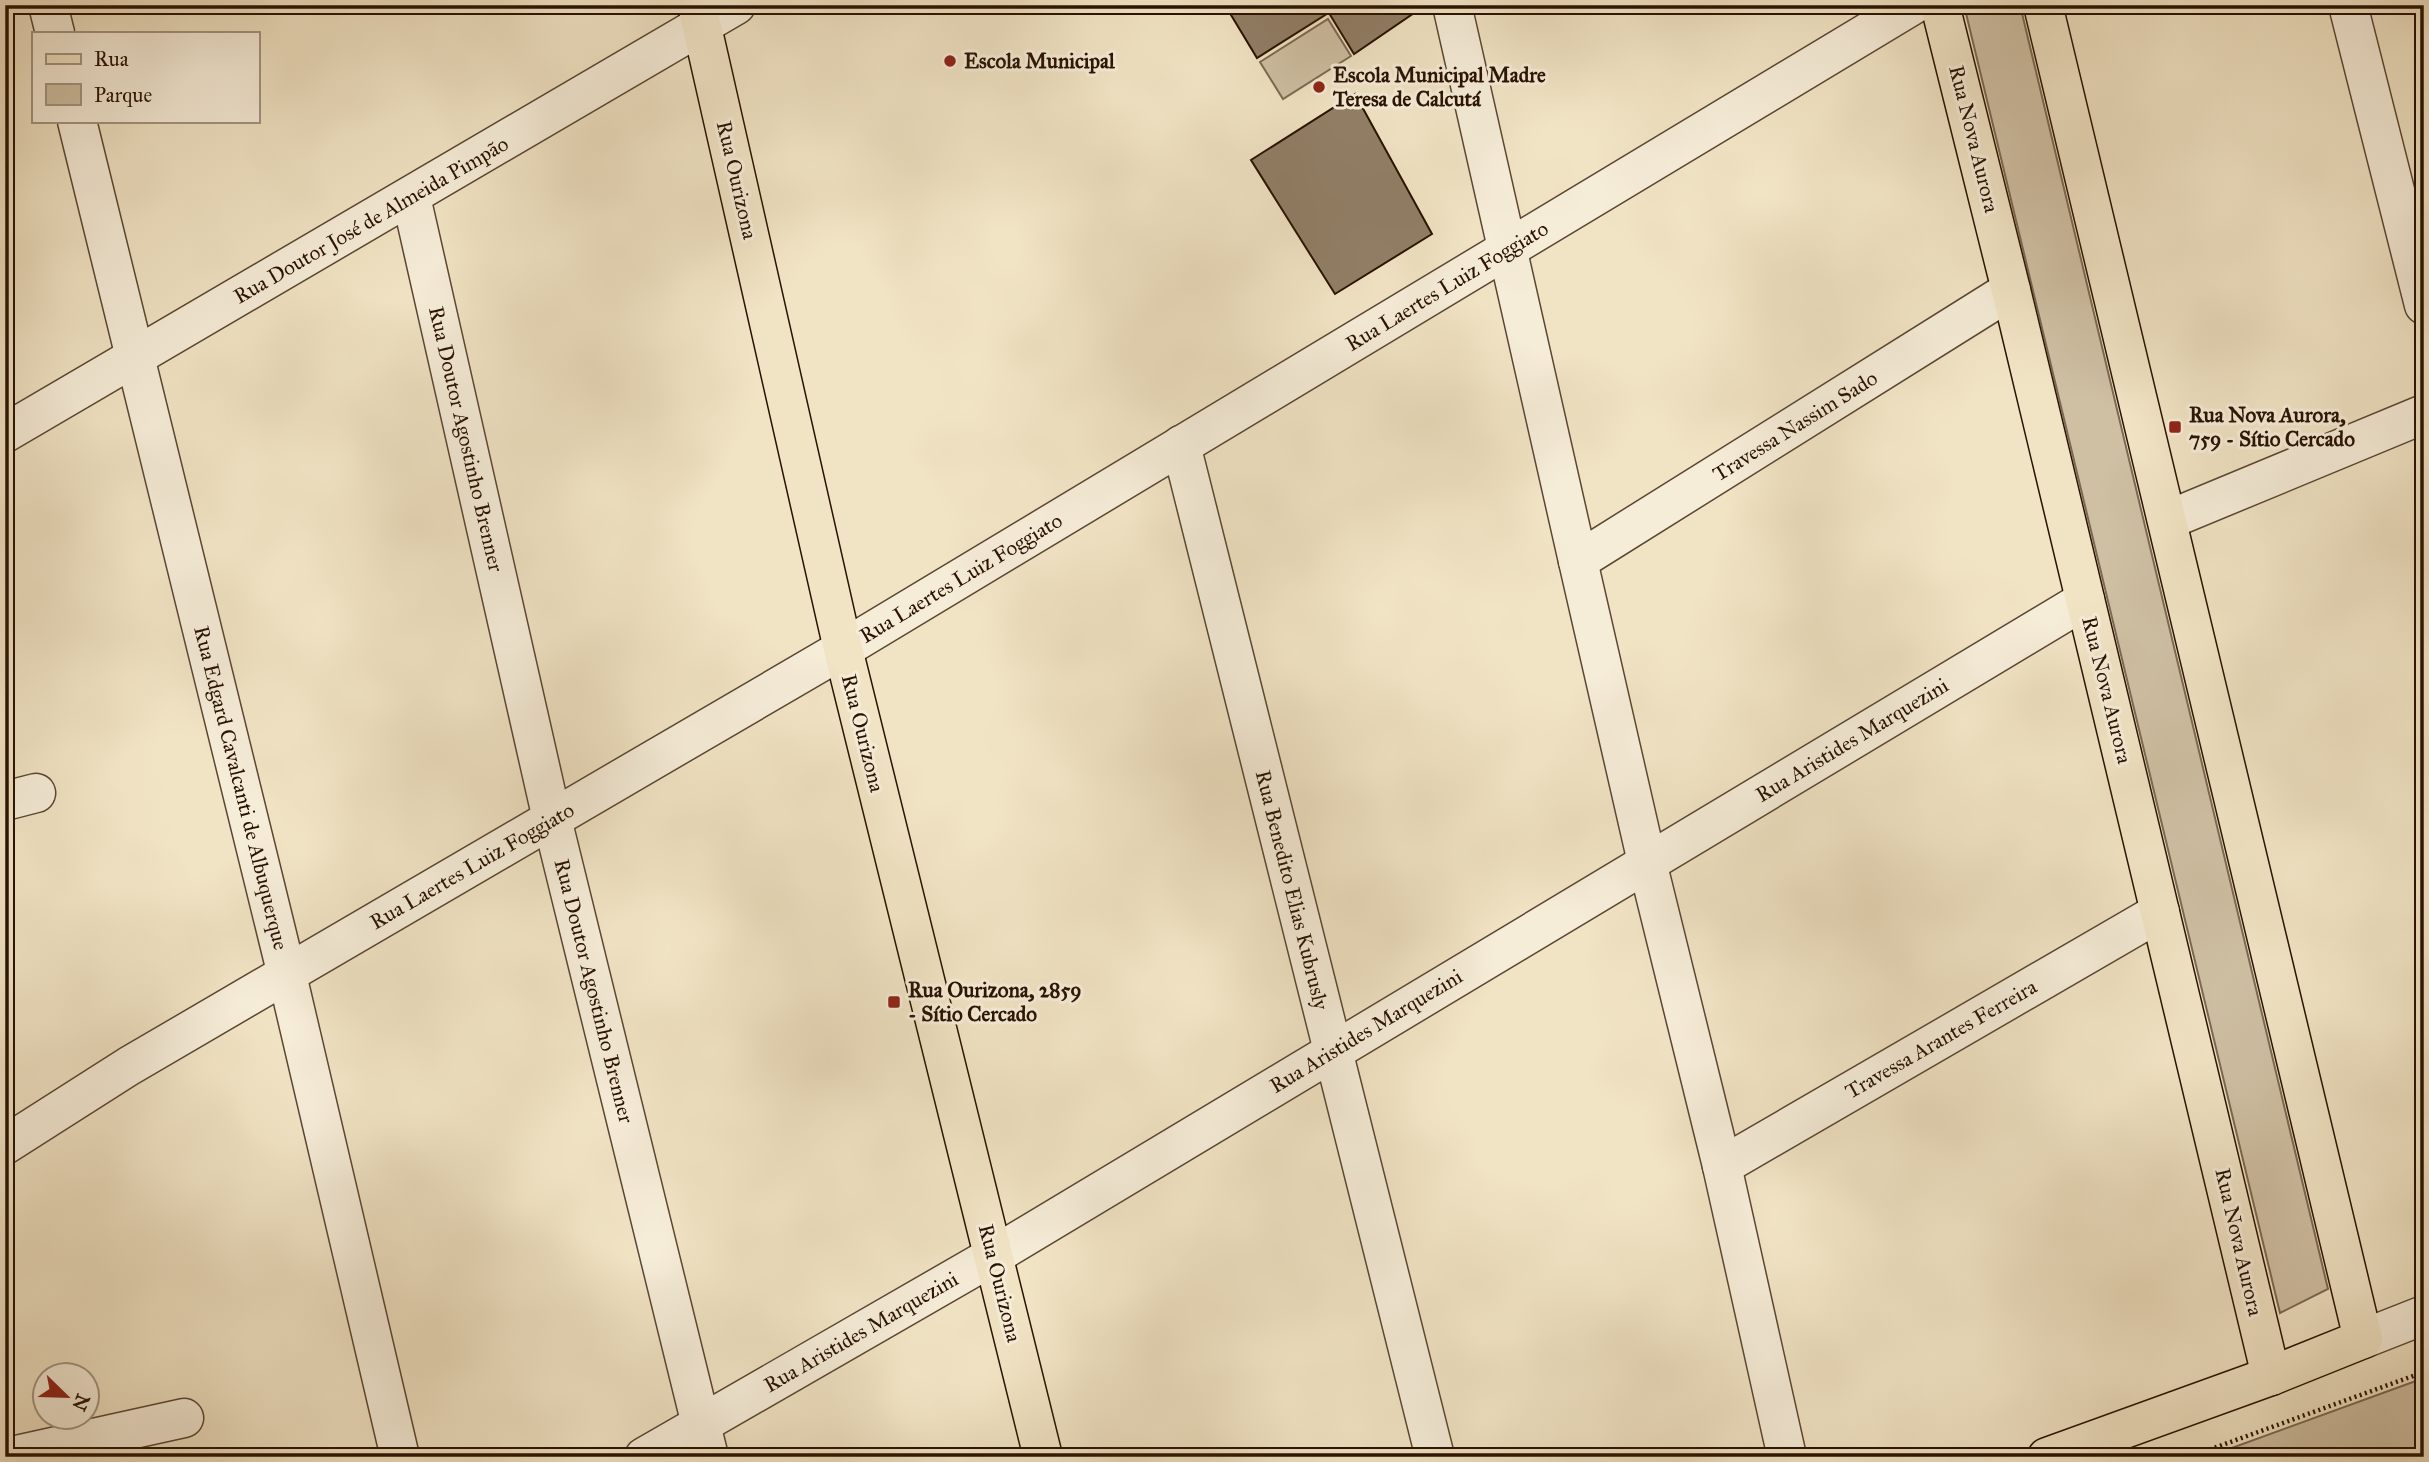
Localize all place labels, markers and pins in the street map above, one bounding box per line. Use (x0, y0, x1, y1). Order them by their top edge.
place label: Escola Municipal (964, 48, 1116, 74)
marker: Escola Municipal (942, 53, 958, 69)
place label: Escola Municipal Madre Teresa de Calcutá (1332, 62, 1546, 112)
marker: Escola Municipal Madre Teresa de Calcutá (1311, 79, 1327, 95)
place label: Rua Nova Aurora, 759 - Sítio Cercado (2189, 402, 2355, 452)
marker: Rua Nova Aurora, 759 - Sítio Cercado (2167, 419, 2183, 435)
place label: Rua Ourizona, 2859 - Sítio Cercado (908, 977, 1082, 1027)
marker: Rua Ourizona, 2859 - Sítio Cercado (886, 994, 902, 1010)

